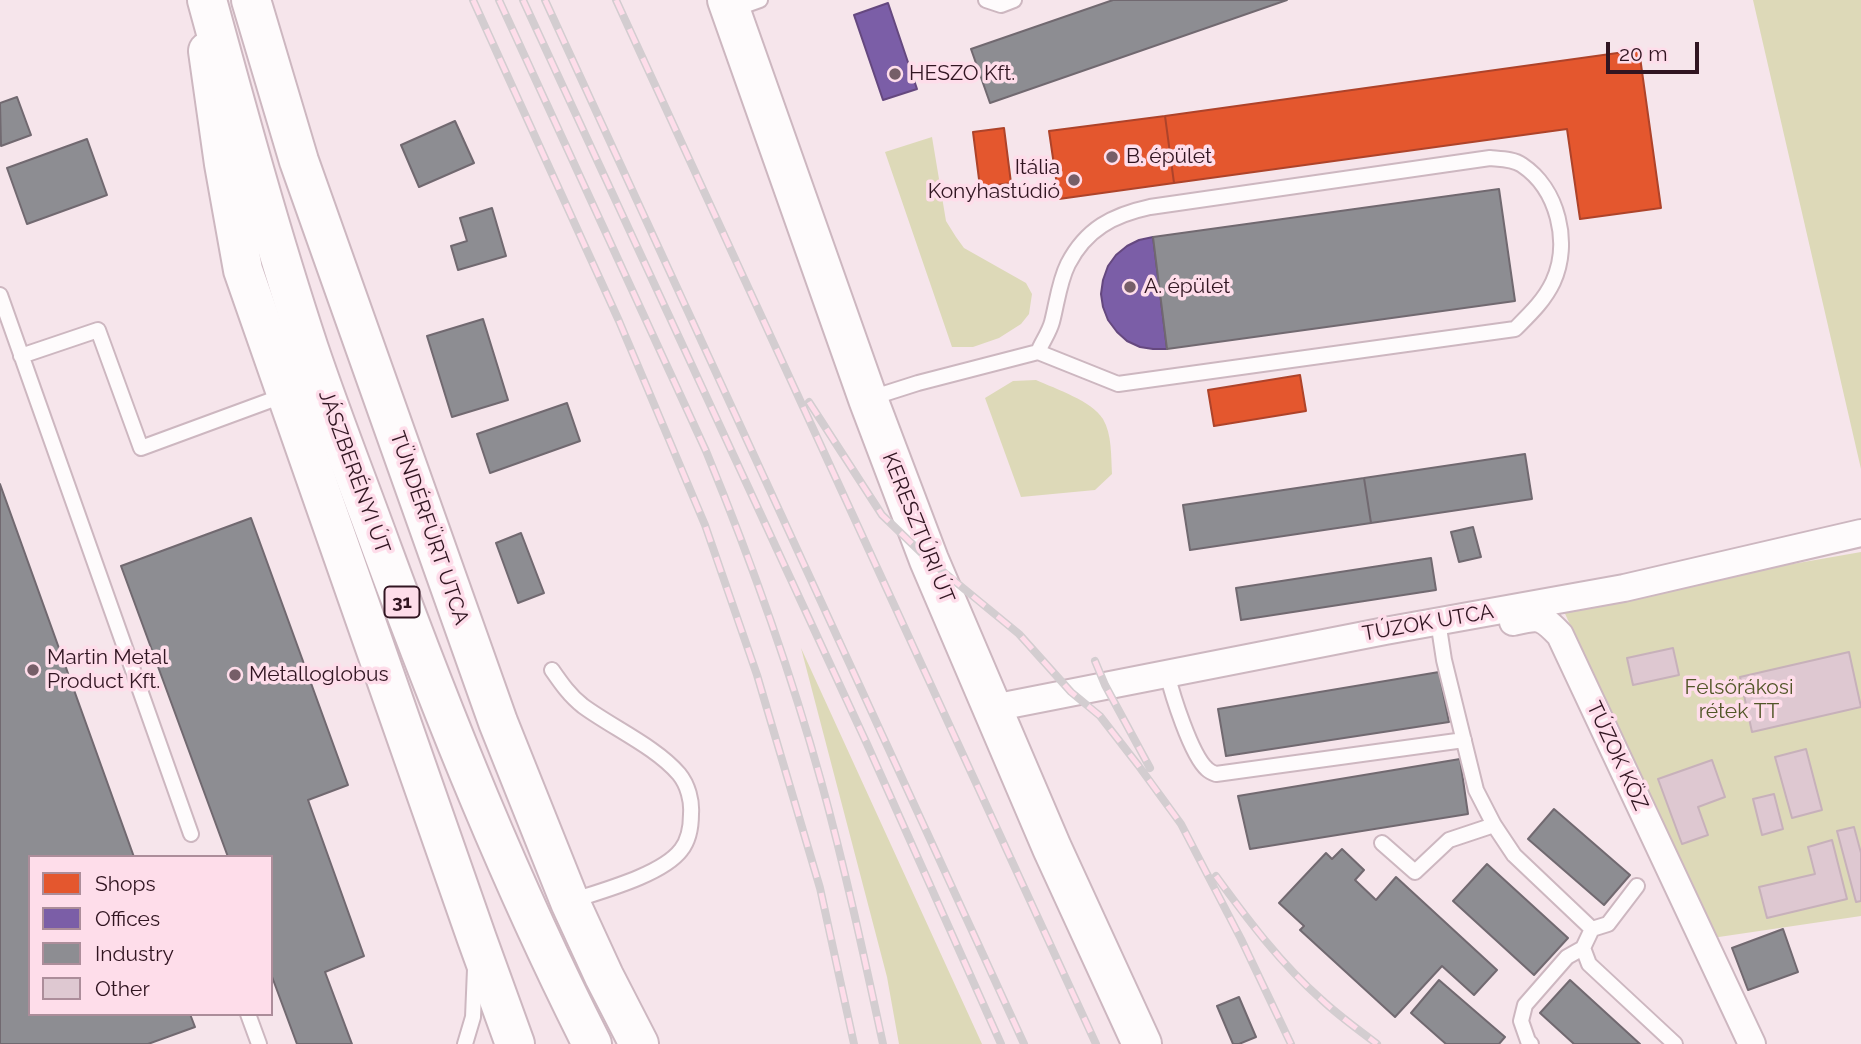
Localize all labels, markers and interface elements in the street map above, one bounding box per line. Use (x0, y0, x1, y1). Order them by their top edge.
scale bar (1609, 28, 1702, 72)
text: 20 m (1619, 41, 1667, 66)
place label: HESZO Kft. (909, 61, 1015, 87)
marker: HESZO Kft. (887, 66, 903, 82)
place label: B. épület (1126, 144, 1212, 170)
marker: B. épület (1104, 149, 1120, 165)
place label: Itália Konyhastúdió (928, 155, 1060, 205)
marker: Itália Konyhastúdió (1066, 172, 1082, 188)
place label: A. épület (1144, 274, 1230, 300)
marker: A. épület (1122, 279, 1138, 295)
street label: JÁSZBERÉNYI ÚT (313, 387, 395, 557)
street label: TÜNDÉRFÜRT UTCA (384, 428, 474, 628)
street label: KERESZTÚRI ÚT (876, 449, 960, 607)
road number: 31 (384, 586, 420, 618)
street label: TÚZOK UTCA (1360, 599, 1496, 647)
place label: Martin Metal Product Kft. (47, 645, 168, 695)
marker: Martin Metal Product Kft. (25, 662, 41, 678)
place label: Metalloglobus (249, 662, 389, 688)
marker: Metalloglobus (227, 667, 243, 683)
park label: Felsőrákosi rétek TT (1685, 675, 1793, 725)
street label: TÚZOK KÖZ (1581, 697, 1653, 815)
legend (28, 855, 273, 1016)
text: Shops (95, 871, 156, 896)
text: Offices (95, 906, 160, 931)
text: Industry (95, 941, 174, 966)
text: Other (95, 976, 150, 1001)

